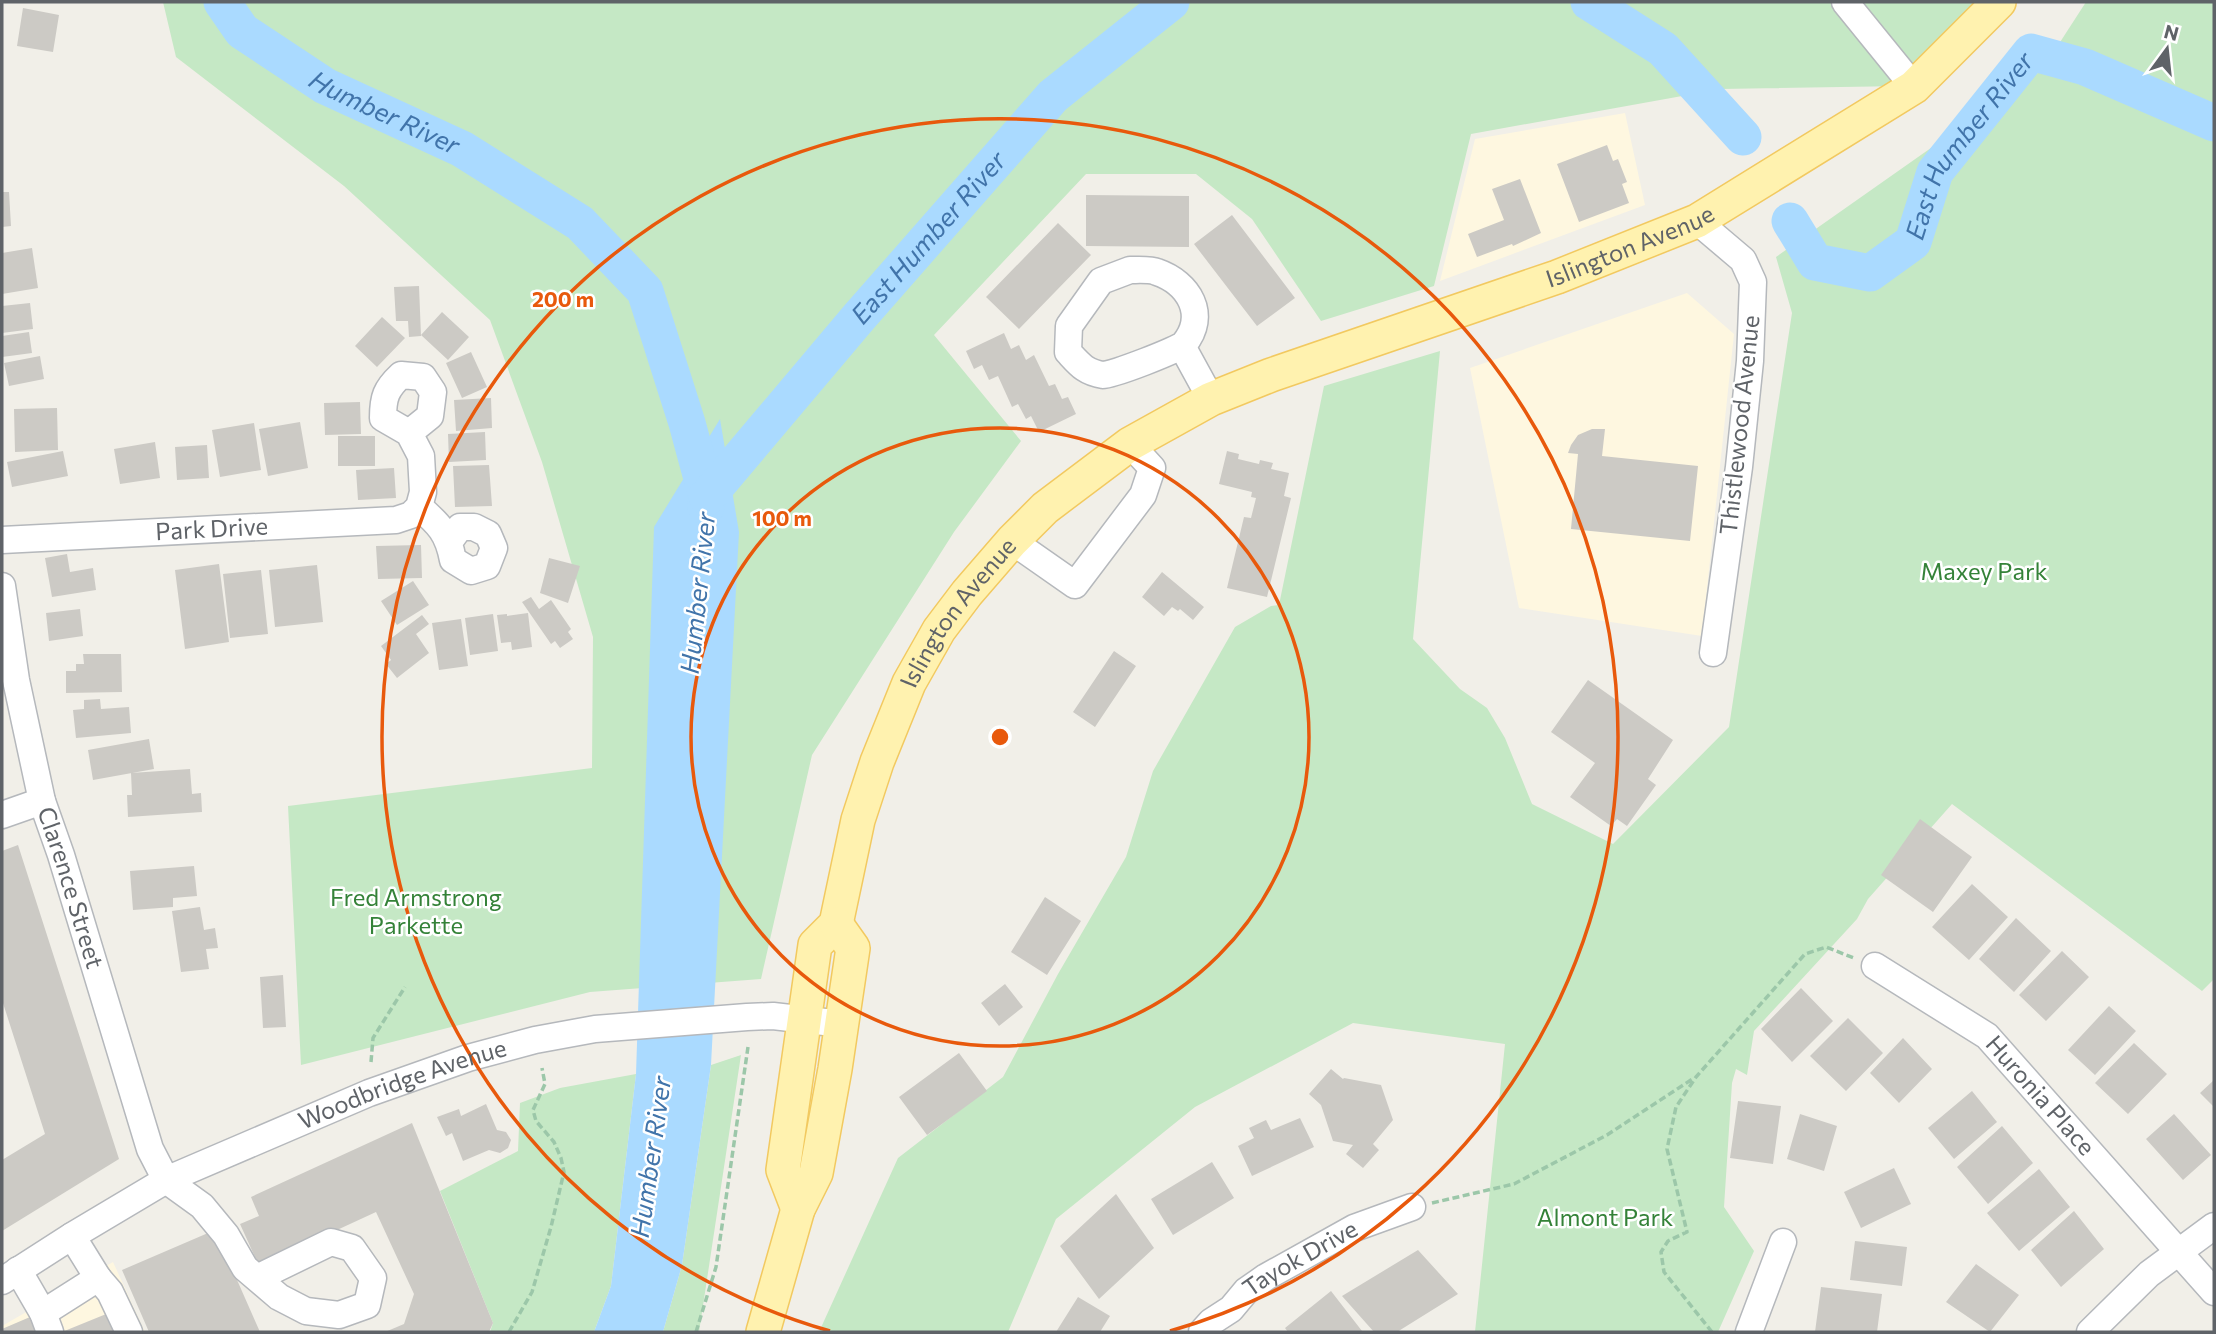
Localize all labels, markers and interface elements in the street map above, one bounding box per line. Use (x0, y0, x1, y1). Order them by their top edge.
north arrow (2132, 14, 2202, 84)
text: N (2162, 19, 2181, 45)
water label: East Humber River (1898, 44, 2040, 243)
water label: Humber River (304, 63, 467, 161)
water label: East Humber River (844, 143, 1012, 329)
street label: Islington Avenue (1542, 198, 1719, 293)
text: 200 m (532, 286, 594, 311)
street label: Thistlewood Avenue (1713, 314, 1764, 536)
text: 100 m (752, 505, 812, 530)
water label: Humber River (673, 509, 721, 675)
street label: Park Drive (155, 511, 269, 545)
street label: Islington Avenue (893, 531, 1021, 691)
park label: Maxey Park (1920, 556, 2048, 585)
centre of rings (988, 725, 1012, 749)
street label: Clarence Street (32, 803, 111, 972)
park label: Fred Armstrong Parkette (330, 882, 502, 939)
street label: Huronia Place (1980, 1029, 2102, 1161)
street label: Woodbridge Avenue (294, 1032, 509, 1135)
water label: Humber River (623, 1073, 676, 1239)
park label: Almont Park (1537, 1202, 1673, 1231)
street label: Tayok Drive (1236, 1213, 1362, 1302)

